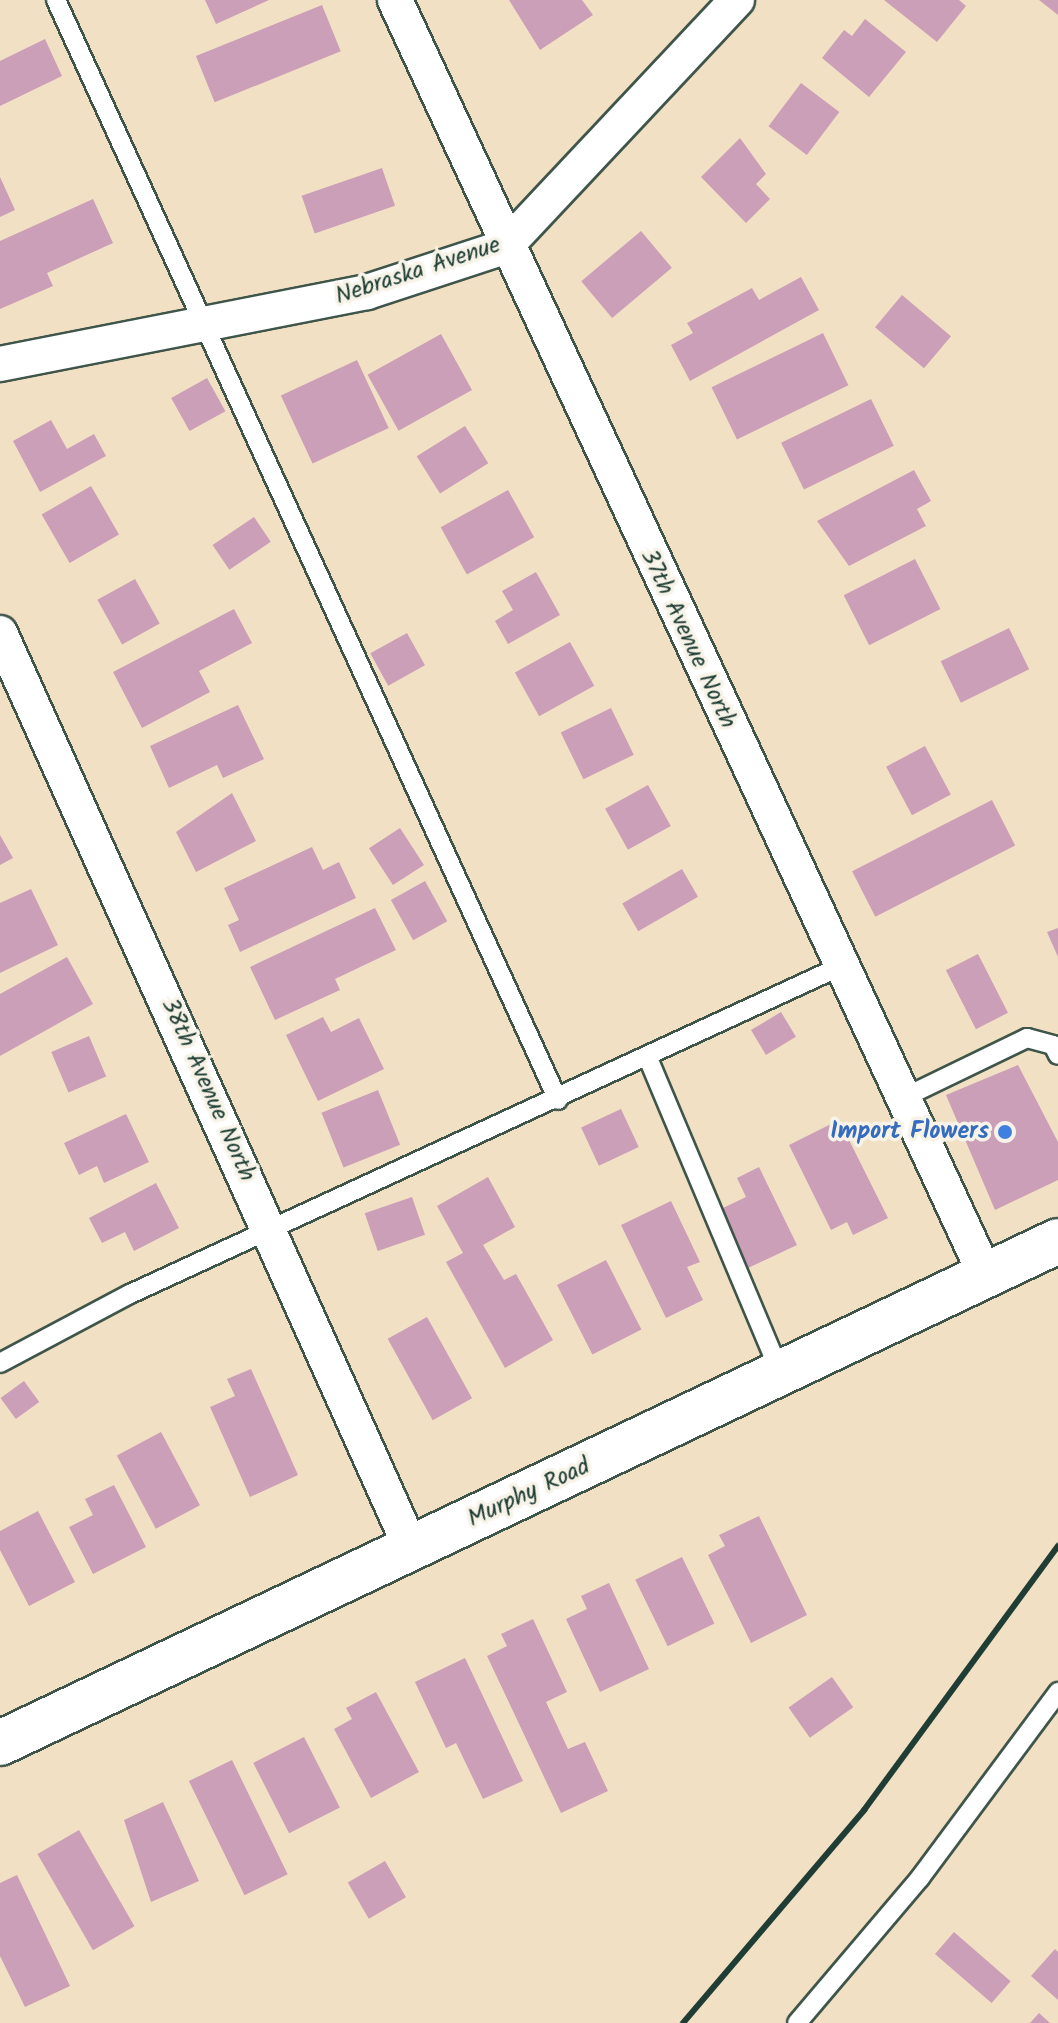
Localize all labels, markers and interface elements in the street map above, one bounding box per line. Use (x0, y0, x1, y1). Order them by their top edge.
street label: Nebraska Avenue (332, 231, 504, 311)
street label: 37th Avenue North (634, 545, 742, 733)
street label: 38th Avenue North (155, 994, 261, 1186)
place label: Import Flowers (830, 1118, 989, 1146)
marker: Import Flowers (996, 1123, 1014, 1141)
street label: Murphy Road (463, 1452, 595, 1534)

